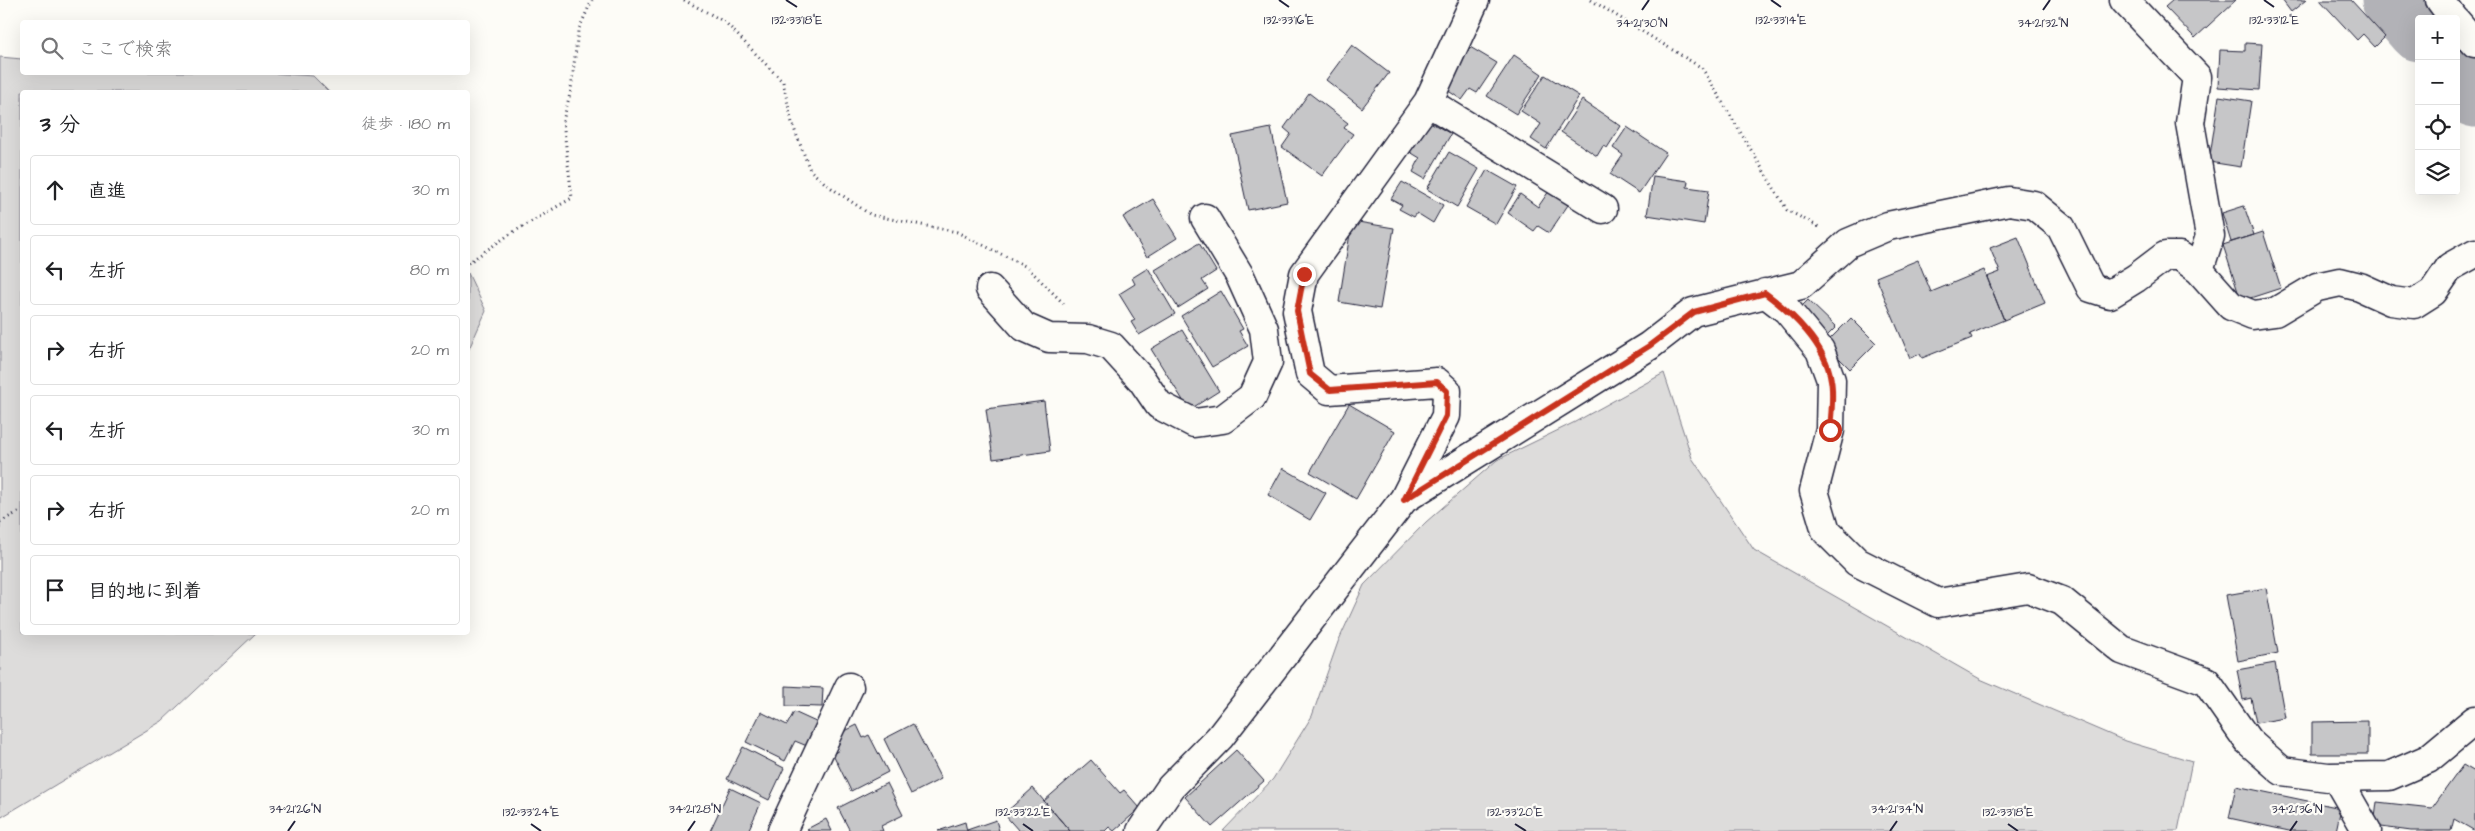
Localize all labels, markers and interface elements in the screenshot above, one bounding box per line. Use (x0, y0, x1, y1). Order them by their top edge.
text: 132°33'18"E (772, 12, 822, 29)
text: 132°33'16"E (1264, 12, 1314, 29)
text: 132°33'14"E (1756, 12, 1806, 29)
text: 132°33'12"E (2249, 12, 2299, 29)
text: 34°21'30"N (1616, 15, 1668, 32)
text: 34°21'32"N (2018, 15, 2069, 32)
map controls (2415, 15, 2460, 195)
button: + (2415, 15, 2460, 60)
search box (20, 20, 470, 75)
icon: search (38, 34, 66, 62)
text: ここで検索 (78, 36, 173, 63)
button: − (2415, 60, 2460, 105)
button: locate (2415, 105, 2460, 150)
text: 3 分 (40, 110, 80, 139)
text: 徒歩 · 180 m (362, 113, 450, 135)
button: layers (2415, 150, 2460, 195)
icon: ahead (41, 176, 69, 204)
text: 直進 (88, 178, 126, 205)
text: 30 m (412, 179, 449, 201)
icon: left (41, 256, 69, 284)
text: 左折 (88, 258, 126, 285)
text: 80 m (410, 259, 449, 281)
route end (1293, 263, 1316, 286)
icon: right (41, 336, 69, 364)
text: 右折 (88, 338, 126, 365)
text: 20 m (411, 339, 449, 361)
icon: left (41, 416, 69, 444)
text: 左折 (88, 418, 126, 445)
text: 30 m (412, 419, 449, 441)
route start (1819, 419, 1842, 442)
icon: right (41, 496, 69, 524)
text: 右折 (88, 498, 126, 525)
text: 20 m (411, 499, 449, 521)
icon: arrive (41, 576, 69, 604)
text: 目的地に到着 (88, 578, 202, 605)
text: 34°21'26"N (269, 801, 321, 818)
text: 34°21'28"N (669, 801, 722, 818)
text: 34°21'34"N (1871, 801, 1923, 818)
text: 34°21'36"N (2271, 801, 2323, 818)
text: 132°33'24"E (503, 804, 559, 821)
text: 132°33'22"E (996, 804, 1050, 821)
text: 132°33'20"E (1487, 804, 1543, 821)
text: 132°33'18"E (1983, 804, 2033, 821)

